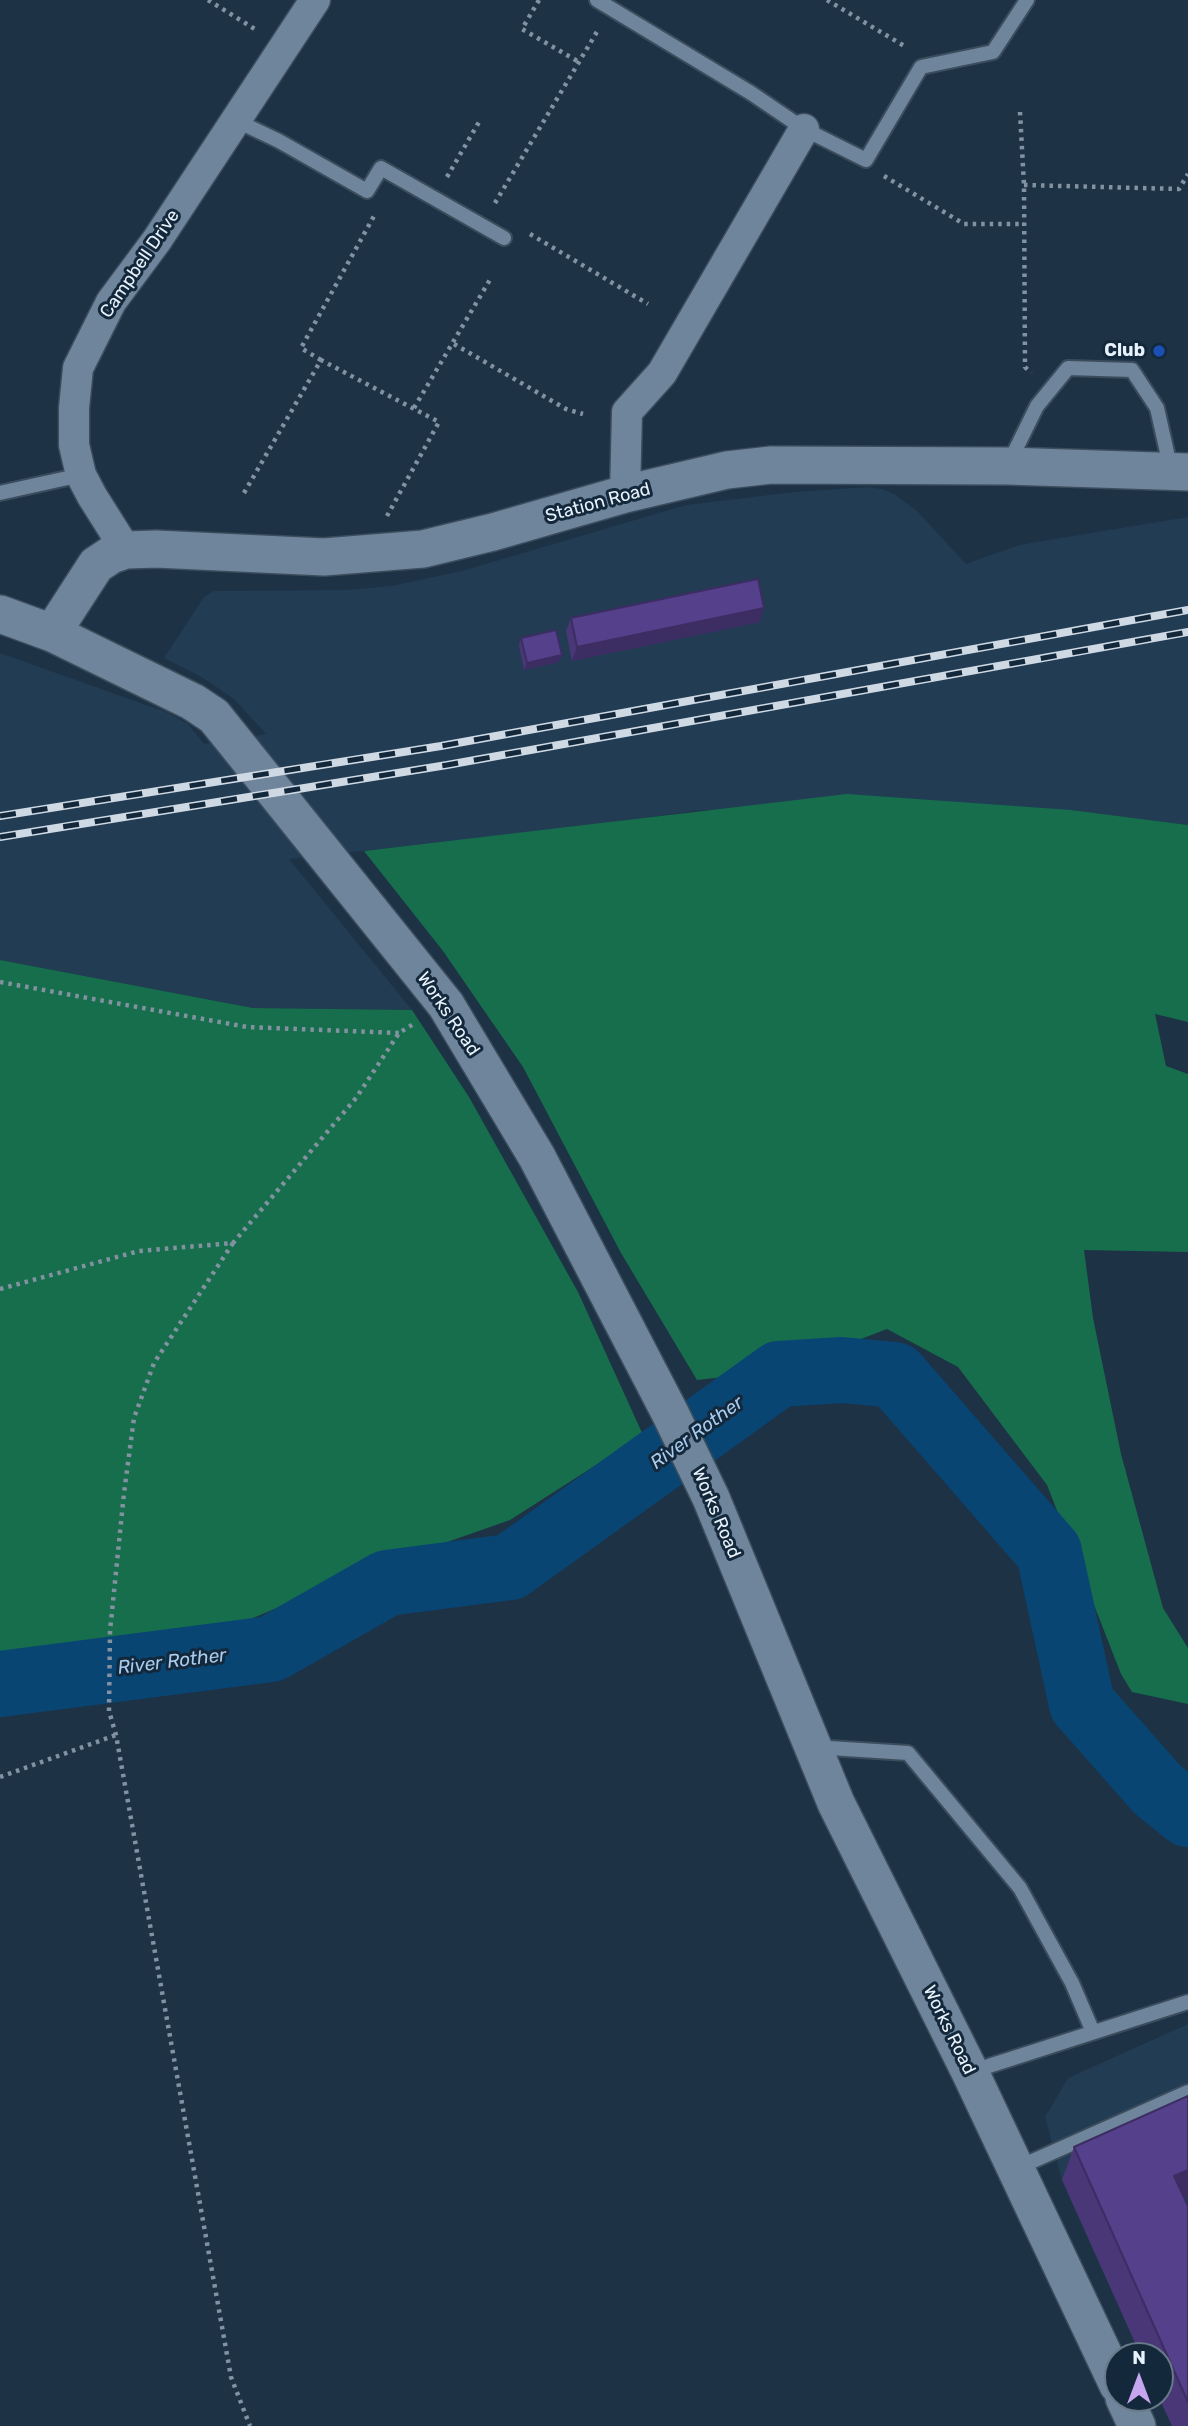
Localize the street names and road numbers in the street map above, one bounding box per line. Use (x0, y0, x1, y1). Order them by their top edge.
street label: Campbell Drive (96, 206, 184, 322)
street label: Station Road (543, 479, 653, 527)
street label: Works Road (412, 968, 484, 1060)
street label: Works Road (687, 1464, 745, 1562)
street label: Works Road (918, 1982, 980, 2078)

